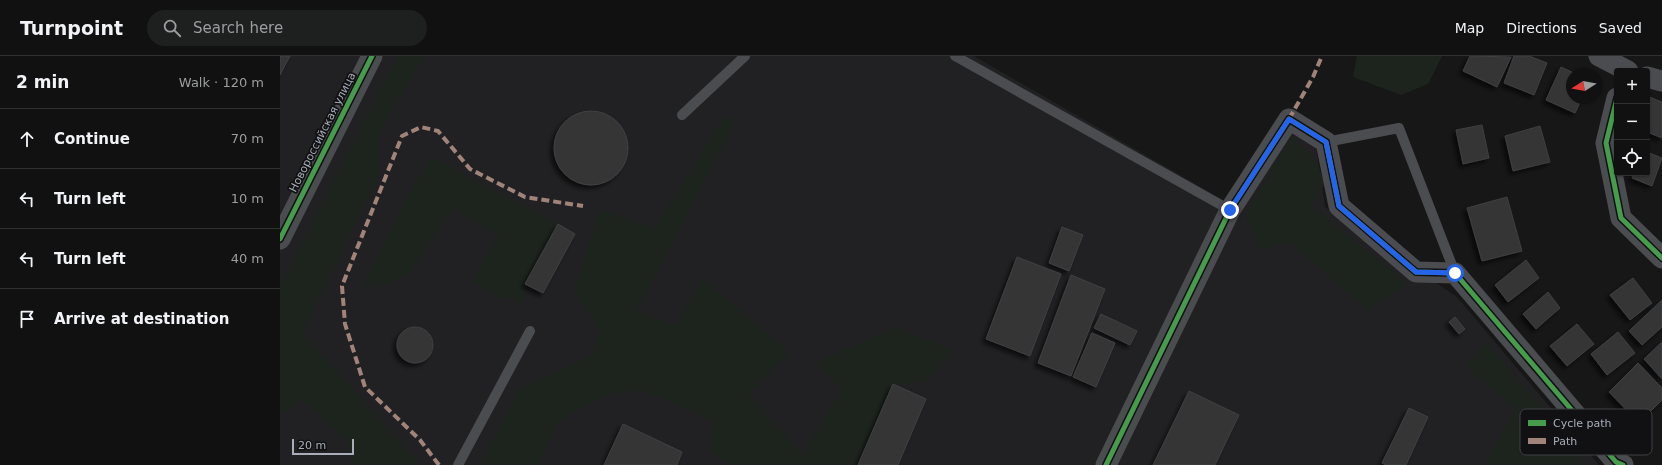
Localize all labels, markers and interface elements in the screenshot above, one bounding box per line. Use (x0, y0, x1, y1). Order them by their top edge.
search box (147, 10, 427, 46)
text: Turnpoint (20, 17, 123, 39)
icon: search (161, 17, 183, 39)
text: Search here (193, 19, 283, 37)
text: Map (1455, 20, 1484, 36)
text: Directions (1506, 20, 1577, 36)
text: Saved (1599, 20, 1642, 36)
north arrow (1566, 68, 1602, 104)
map controls (1614, 68, 1650, 176)
button: + (1614, 68, 1650, 104)
street label: Новороссийская улица (287, 70, 358, 194)
text: 2 min (16, 72, 69, 92)
text: Walk · 120 m (179, 75, 264, 90)
button: − (1614, 104, 1650, 140)
icon: ahead (16, 128, 38, 150)
text: Continue (54, 130, 130, 148)
text: 70 m (231, 131, 264, 146)
button: locate (1614, 140, 1650, 176)
icon: left (16, 188, 38, 210)
text: Turn left (54, 190, 126, 208)
text: 10 m (231, 191, 264, 206)
route end (1221, 201, 1239, 219)
icon: left (16, 248, 38, 270)
text: Turn left (54, 250, 126, 268)
text: 40 m (231, 251, 264, 266)
route start (1446, 264, 1464, 282)
icon: arrive (16, 308, 38, 330)
text: Arrive at destination (54, 310, 229, 328)
legend (1520, 409, 1652, 455)
text: Cycle path (1553, 417, 1612, 430)
text: Path (1553, 435, 1577, 448)
scale bar (292, 437, 354, 456)
text: 20 m (298, 439, 326, 452)

